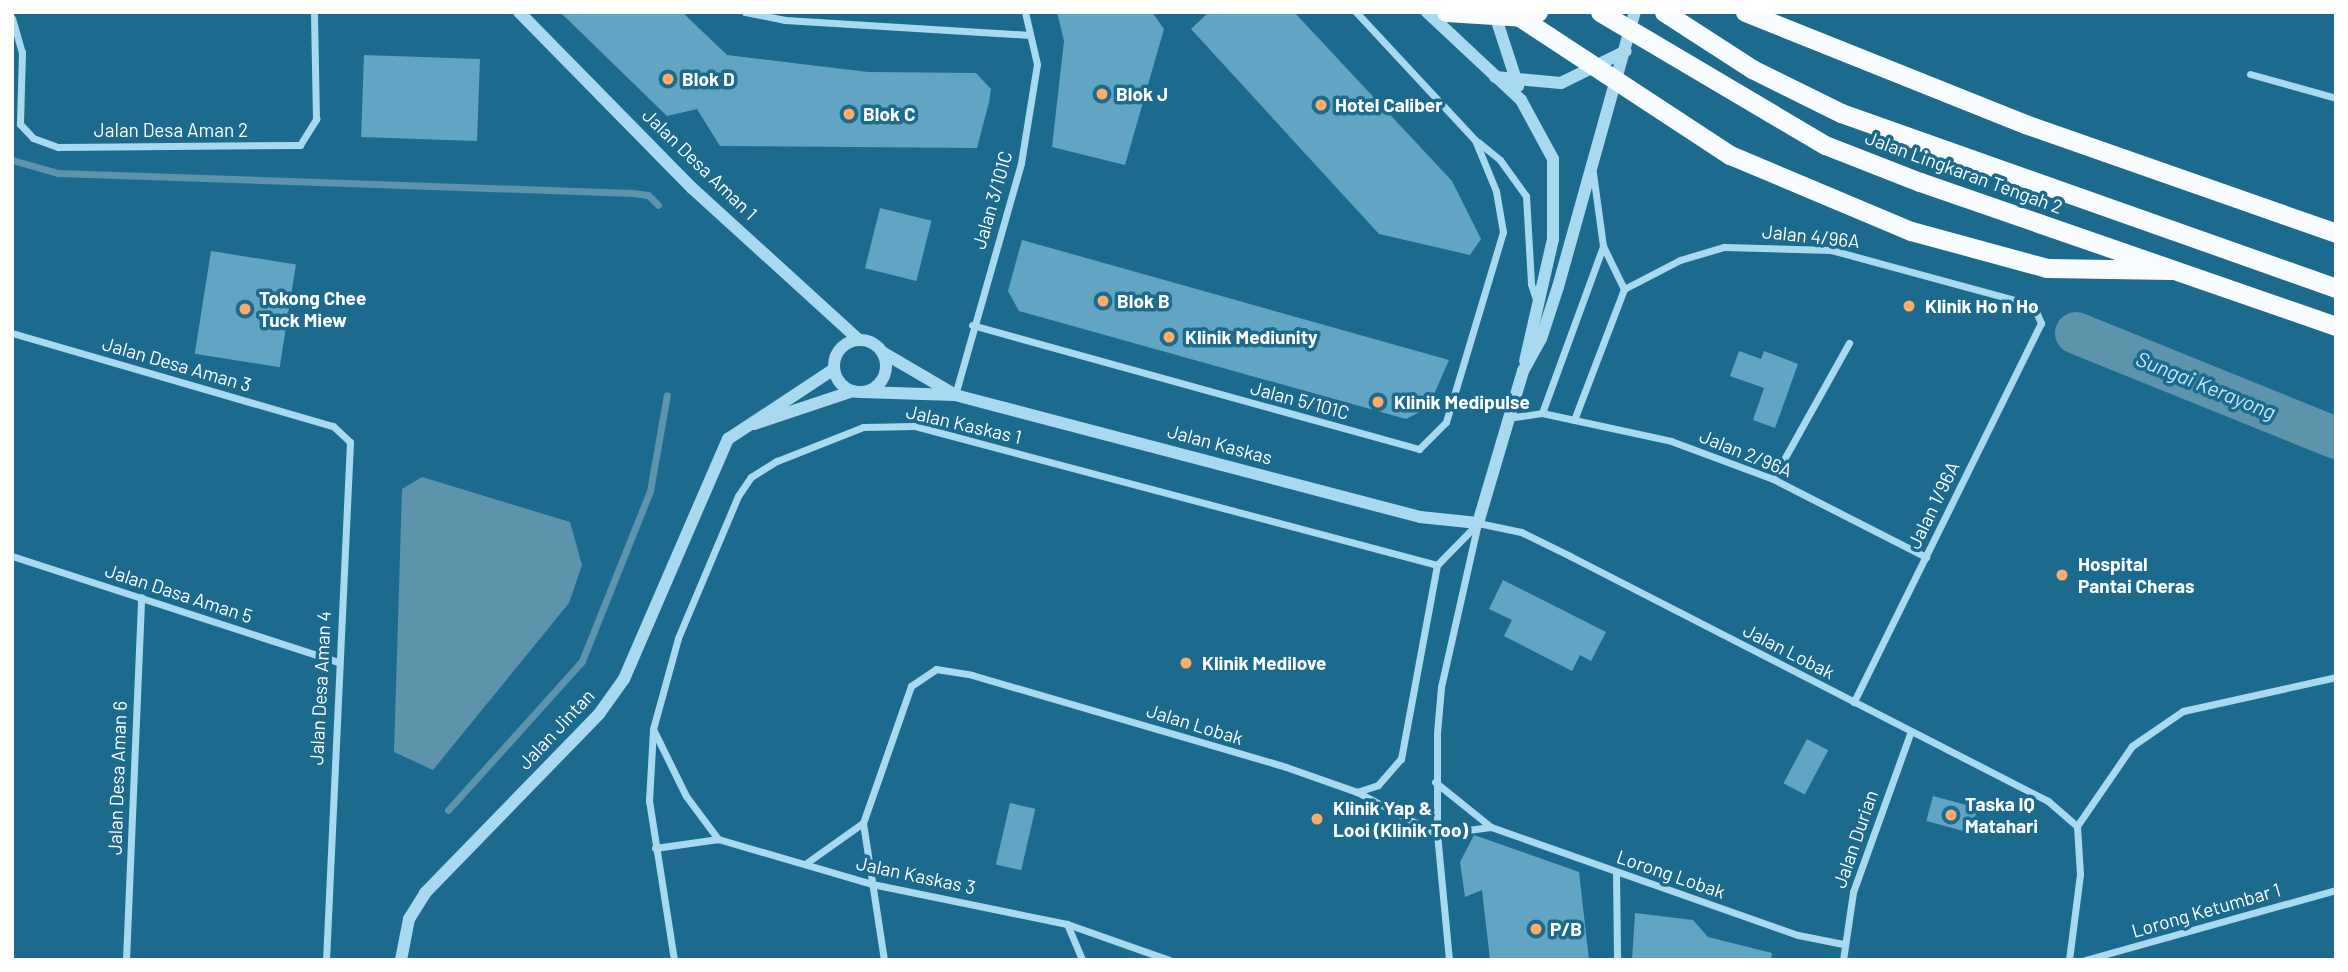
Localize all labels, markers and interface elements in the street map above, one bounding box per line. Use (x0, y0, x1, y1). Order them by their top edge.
place label: Blok D (682, 68, 735, 90)
marker: Blok D (660, 71, 676, 87)
place label: Blok J (1116, 83, 1168, 105)
marker: Blok J (1094, 86, 1110, 102)
place label: Hotel Caliber (1335, 94, 1443, 116)
marker: Hotel Caliber (1313, 97, 1329, 113)
street label: Jalan Desa Aman 1 (638, 103, 762, 225)
place label: Blok C (863, 103, 915, 125)
marker: Blok C (841, 106, 857, 122)
street label: Jalan Desa Aman 2 (94, 119, 248, 141)
street label: Jalan Lingkaran Tengah 2 (1862, 126, 2066, 218)
street label: Jalan 3/101C (967, 148, 1017, 252)
street label: Jalan 4/96A (1761, 220, 1861, 252)
place label: Tokong Chee Tuck Miew (259, 287, 366, 331)
place label: Blok B (1117, 290, 1170, 312)
marker: Blok B (1095, 293, 1111, 309)
place label: Klinik Ho n Ho (1925, 295, 2039, 317)
marker: Klinik Ho n Ho (1899, 296, 1919, 316)
marker: Tokong Chee Tuck Miew (237, 301, 253, 317)
place label: Klinik Mediunity (1185, 326, 1317, 348)
marker: Klinik Mediunity (1159, 327, 1179, 347)
street label: Jalan Desa Aman 3 (100, 332, 254, 396)
water label: Sungai Kerayong (2132, 346, 2280, 424)
street label: Jalan 5/101C (1248, 376, 1352, 424)
place label: Klinik Medipulse (1394, 391, 1530, 413)
marker: Klinik Medipulse (1368, 392, 1388, 412)
street label: Jalan Kaskas 1 (904, 400, 1024, 448)
street label: Jalan Kaskas (1165, 419, 1275, 469)
street label: Jalan 2/96A (1696, 424, 1796, 482)
street label: Jalan 1/96A (1902, 458, 1964, 552)
place label: Hospital Pantai Cheras (2078, 553, 2195, 597)
street label: Jalan Dasa Aman 5 (102, 558, 256, 628)
marker: Hospital Pantai Cheras (2052, 565, 2072, 585)
street label: Jalan Desa Aman 4 (305, 610, 335, 766)
street label: Jalan Lobak (1739, 618, 1839, 684)
place label: Klinik Medilove (1202, 652, 1326, 674)
marker: Klinik Medilove (1176, 653, 1196, 673)
street label: Jalan Jintan (513, 684, 599, 774)
street label: Jalan Lobak (1144, 699, 1246, 749)
street label: Jalan Desa Aman 6 (103, 701, 131, 855)
street label: Jalan Durian (1828, 787, 1882, 891)
place label: Taska IQ Matahari (1965, 793, 2038, 837)
place label: Klinik Yap & Looi (Klinik Too) (1333, 797, 1468, 841)
marker: Taska IQ Matahari (1943, 807, 1959, 823)
marker: Klinik Yap & Looi (Klinik Too) (1307, 809, 1327, 829)
street label: Lorong Lobak (1614, 845, 1728, 903)
street label: Jalan Kaskas 3 (854, 851, 978, 899)
street label: Lorong Ketumbar 1 (2129, 878, 2283, 942)
place label: P/B (1550, 918, 1582, 940)
marker: P/B (1528, 921, 1544, 937)

